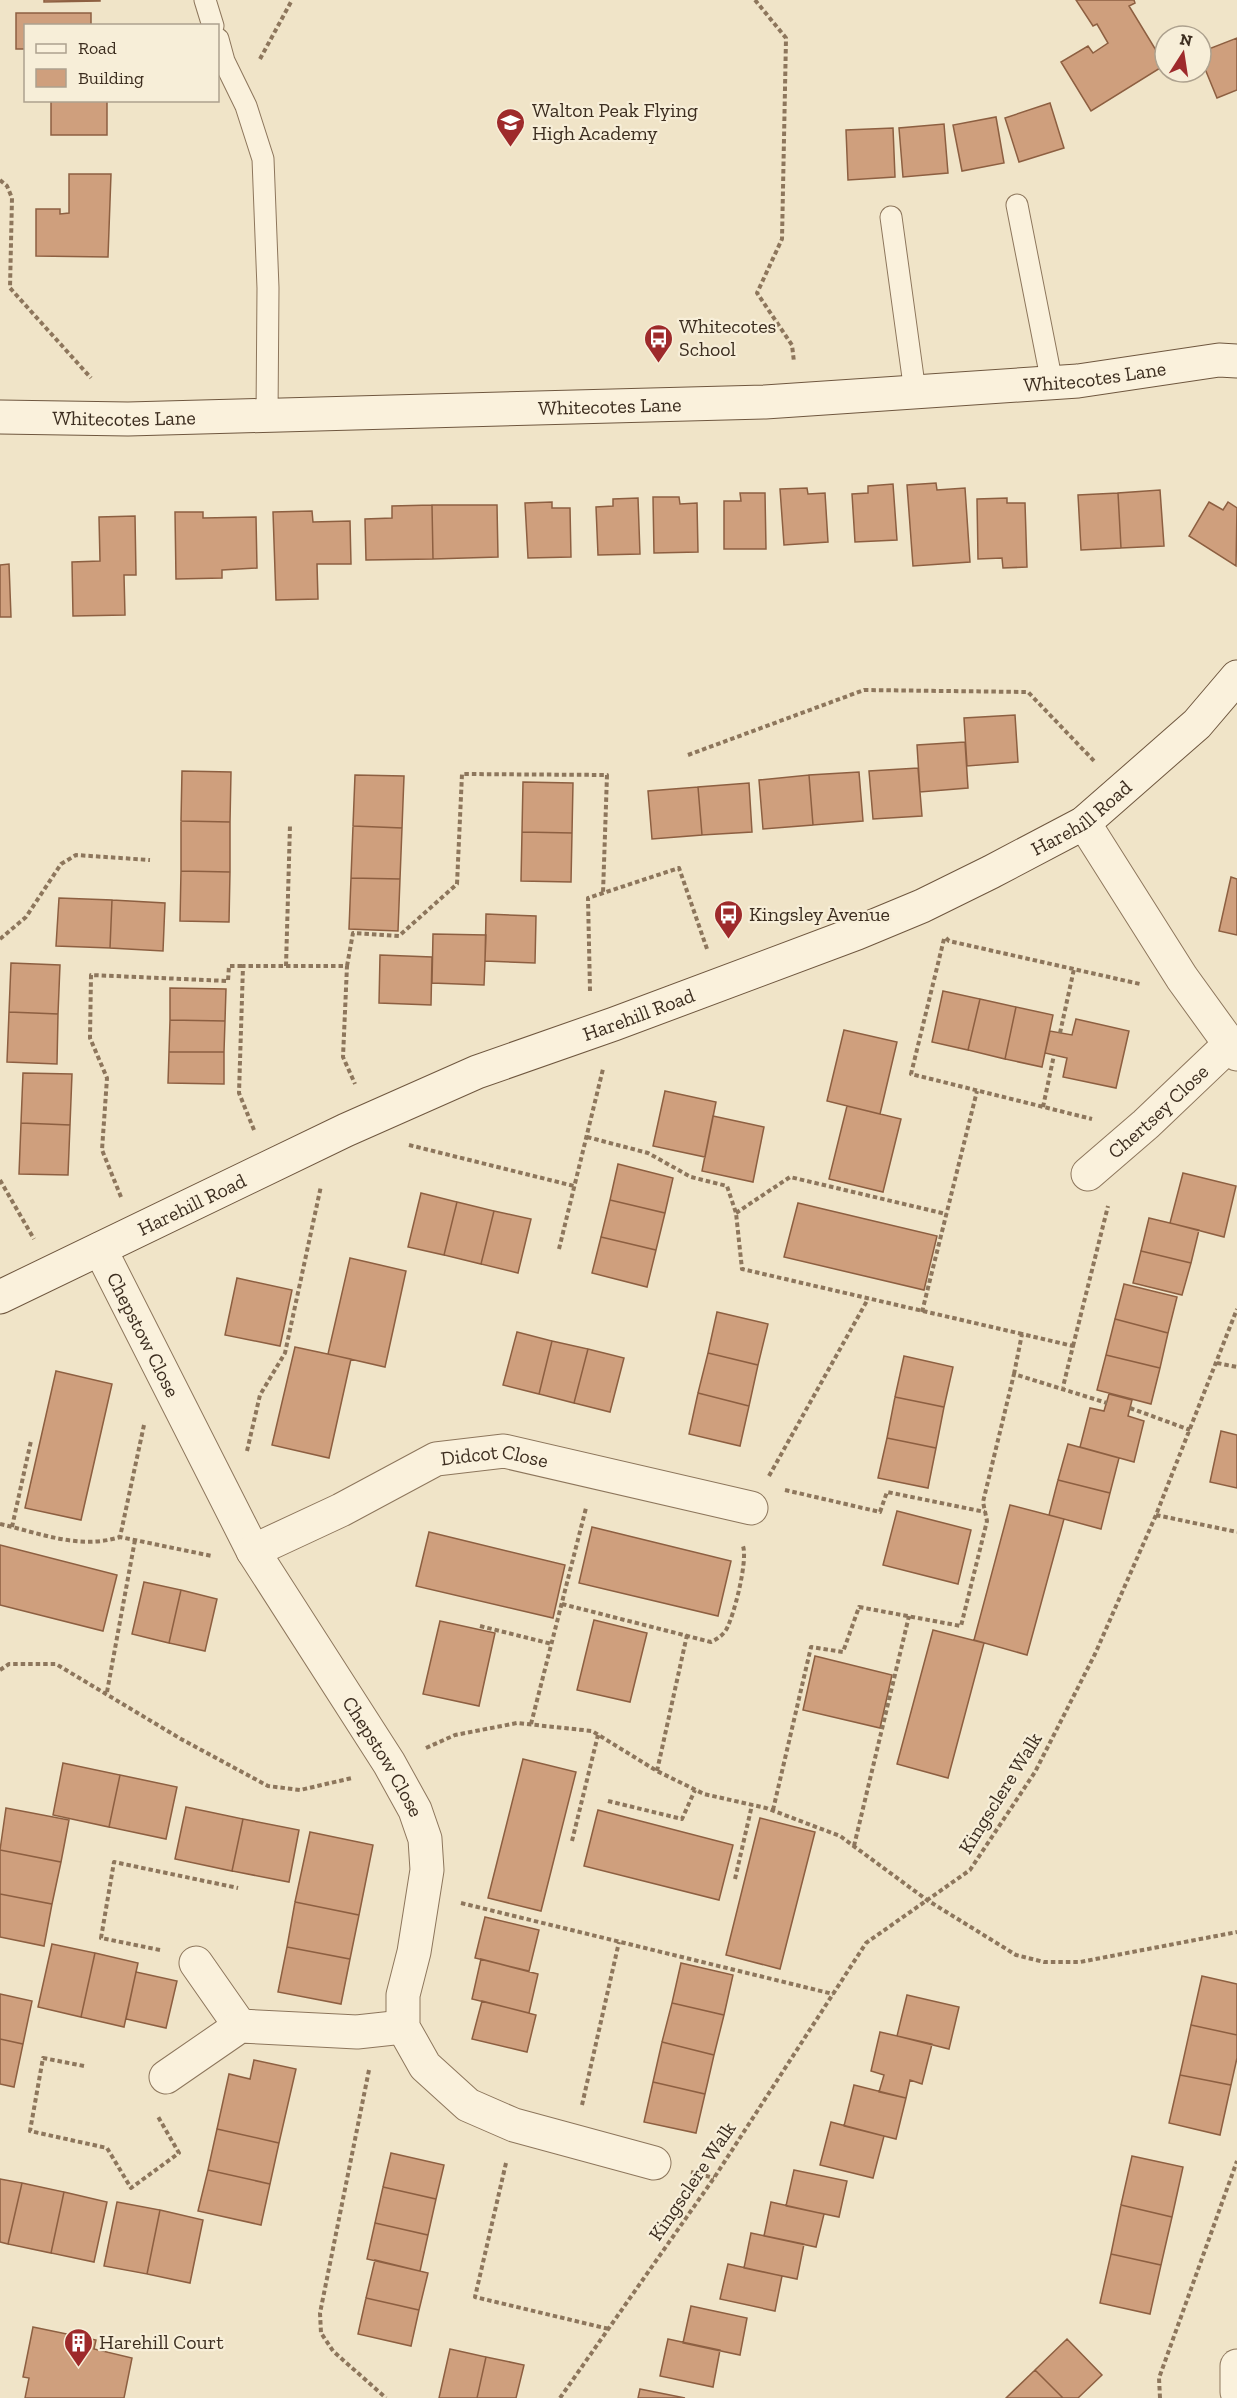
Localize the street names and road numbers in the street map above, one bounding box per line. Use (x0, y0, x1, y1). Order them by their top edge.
street label: Whitecotes Lane (1023, 356, 1168, 397)
street label: Whitecotes Lane (538, 392, 682, 420)
street label: Whitecotes Lane (52, 405, 196, 431)
street label: Harehill Road (1027, 775, 1136, 861)
street label: Harehill Road (580, 983, 698, 1046)
street label: Chertsey Close (1103, 1059, 1213, 1164)
street label: Harehill Road (134, 1168, 250, 1241)
street label: Chepstow Close (102, 1268, 185, 1401)
street label: Didcot Close (439, 1439, 551, 1473)
street label: Chepstow Close (337, 1692, 428, 1820)
street label: Kingsclere Walk (953, 1727, 1047, 1858)
street label: Kingsclere Walk (643, 2116, 741, 2245)

